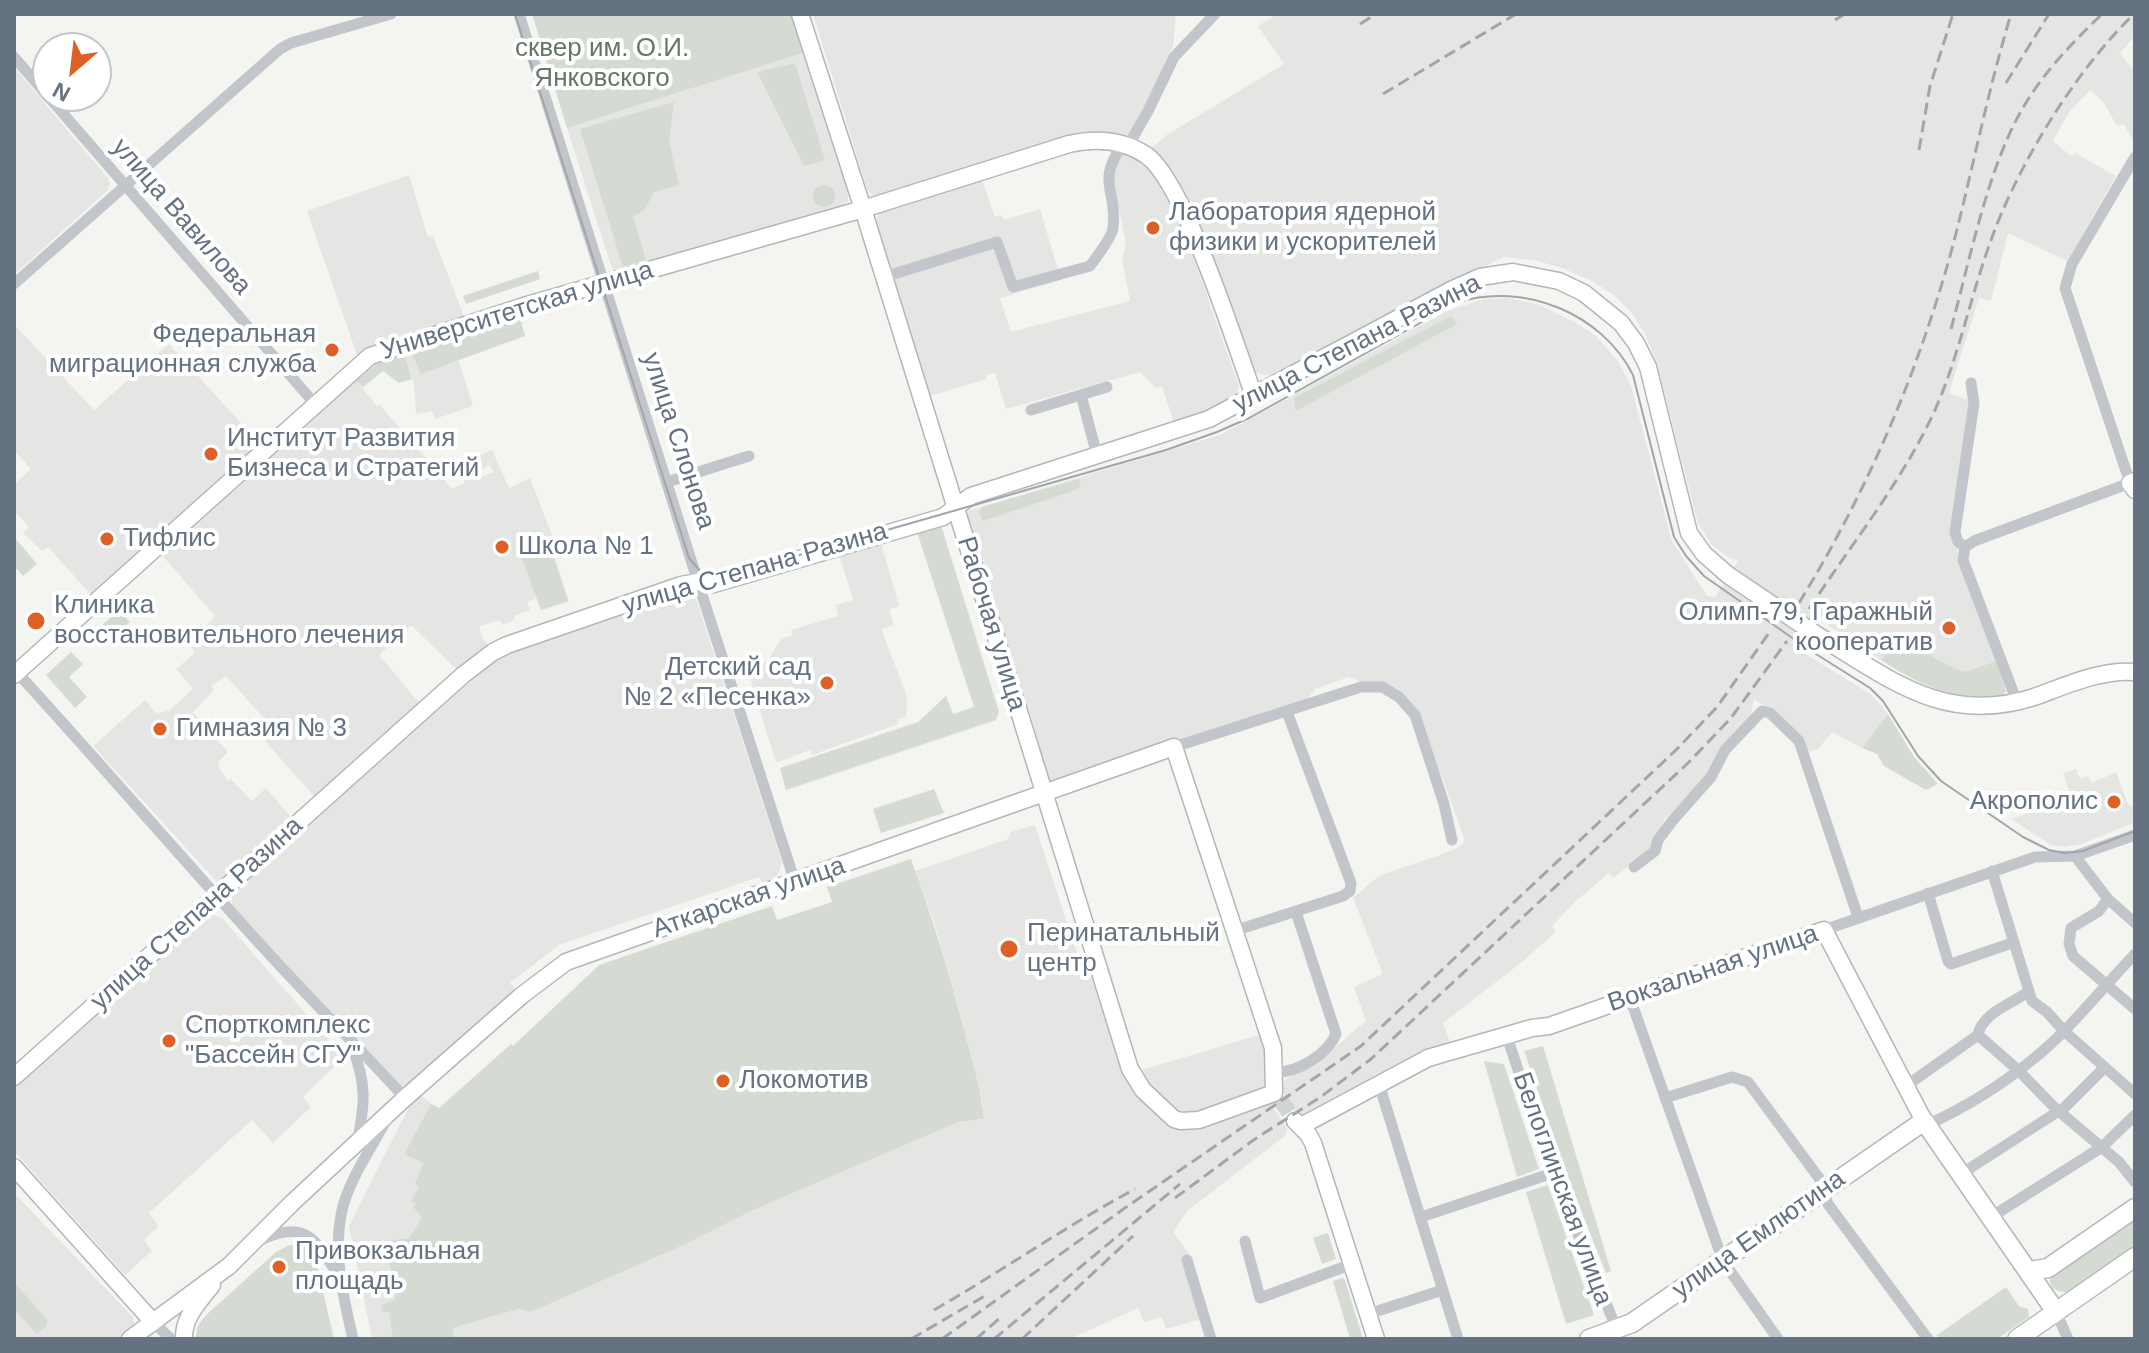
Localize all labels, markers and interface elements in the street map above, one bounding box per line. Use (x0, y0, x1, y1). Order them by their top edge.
north arrow (32, 32, 112, 112)
park label: сквер им. О.И. Янковского (515, 33, 689, 94)
text: N (49, 77, 74, 107)
street label: улица Вавилова (105, 133, 257, 301)
place label: Лаборатория ядерной физики и ускорителей (1169, 197, 1436, 258)
marker: Лаборатория ядерной физики и ускорителей (1144, 219, 1162, 237)
street label: Университетская улица (377, 255, 657, 367)
street label: улица Степана Разина (1228, 268, 1486, 420)
place label: Федеральная миграционная служба (49, 319, 316, 380)
marker: Федеральная миграционная служба (323, 341, 341, 359)
street label: улица Слонова (635, 349, 721, 533)
place label: Институт Развития Бизнеса и Стратегий (227, 423, 479, 484)
marker: Институт Развития Бизнеса и Стратегий (202, 445, 220, 463)
street label: улица Степана Разина (619, 516, 891, 622)
place label: Тифлис (123, 523, 216, 555)
marker: Тифлис (98, 530, 116, 548)
place label: Школа № 1 (518, 531, 654, 563)
street label: Рабочая улица (950, 533, 1032, 715)
marker: Школа № 1 (493, 538, 511, 556)
place label: Клиника восстановительного лечения (54, 590, 404, 652)
place label: Олимп-79, Гаражный кооператив (1678, 597, 1933, 658)
marker: Клиника восстановительного лечения (25, 610, 47, 632)
marker: Олимп-79, Гаражный кооператив (1940, 619, 1958, 637)
place label: Детский сад № 2 «Песенка» (624, 652, 811, 714)
marker: Детский сад № 2 «Песенка» (818, 674, 836, 692)
place label: Гимназия № 3 (176, 713, 347, 745)
marker: Гимназия № 3 (151, 720, 169, 738)
place label: Акрополис (1970, 786, 2098, 818)
marker: Акрополис (2105, 793, 2123, 811)
street label: улица Степана Разина (85, 811, 309, 1017)
street label: Аткарская улица (649, 850, 849, 946)
place label: Перинатальный центр (1027, 918, 1220, 980)
street label: Вокзальная улица (1604, 918, 1822, 1020)
marker: Перинатальный центр (998, 938, 1020, 960)
place label: Спорткомплекс "Бассейн СГУ" (185, 1010, 370, 1072)
marker: Спорткомплекс "Бассейн СГУ" (160, 1032, 178, 1050)
place label: Локомотив (739, 1065, 869, 1097)
street label: Белоглинская улица (1505, 1068, 1619, 1310)
marker: Локомотив (714, 1072, 732, 1090)
street label: улица Емлютина (1667, 1164, 1851, 1306)
place label: Привокзальная площадь (295, 1236, 480, 1298)
marker: Привокзальная площадь (270, 1258, 288, 1276)

